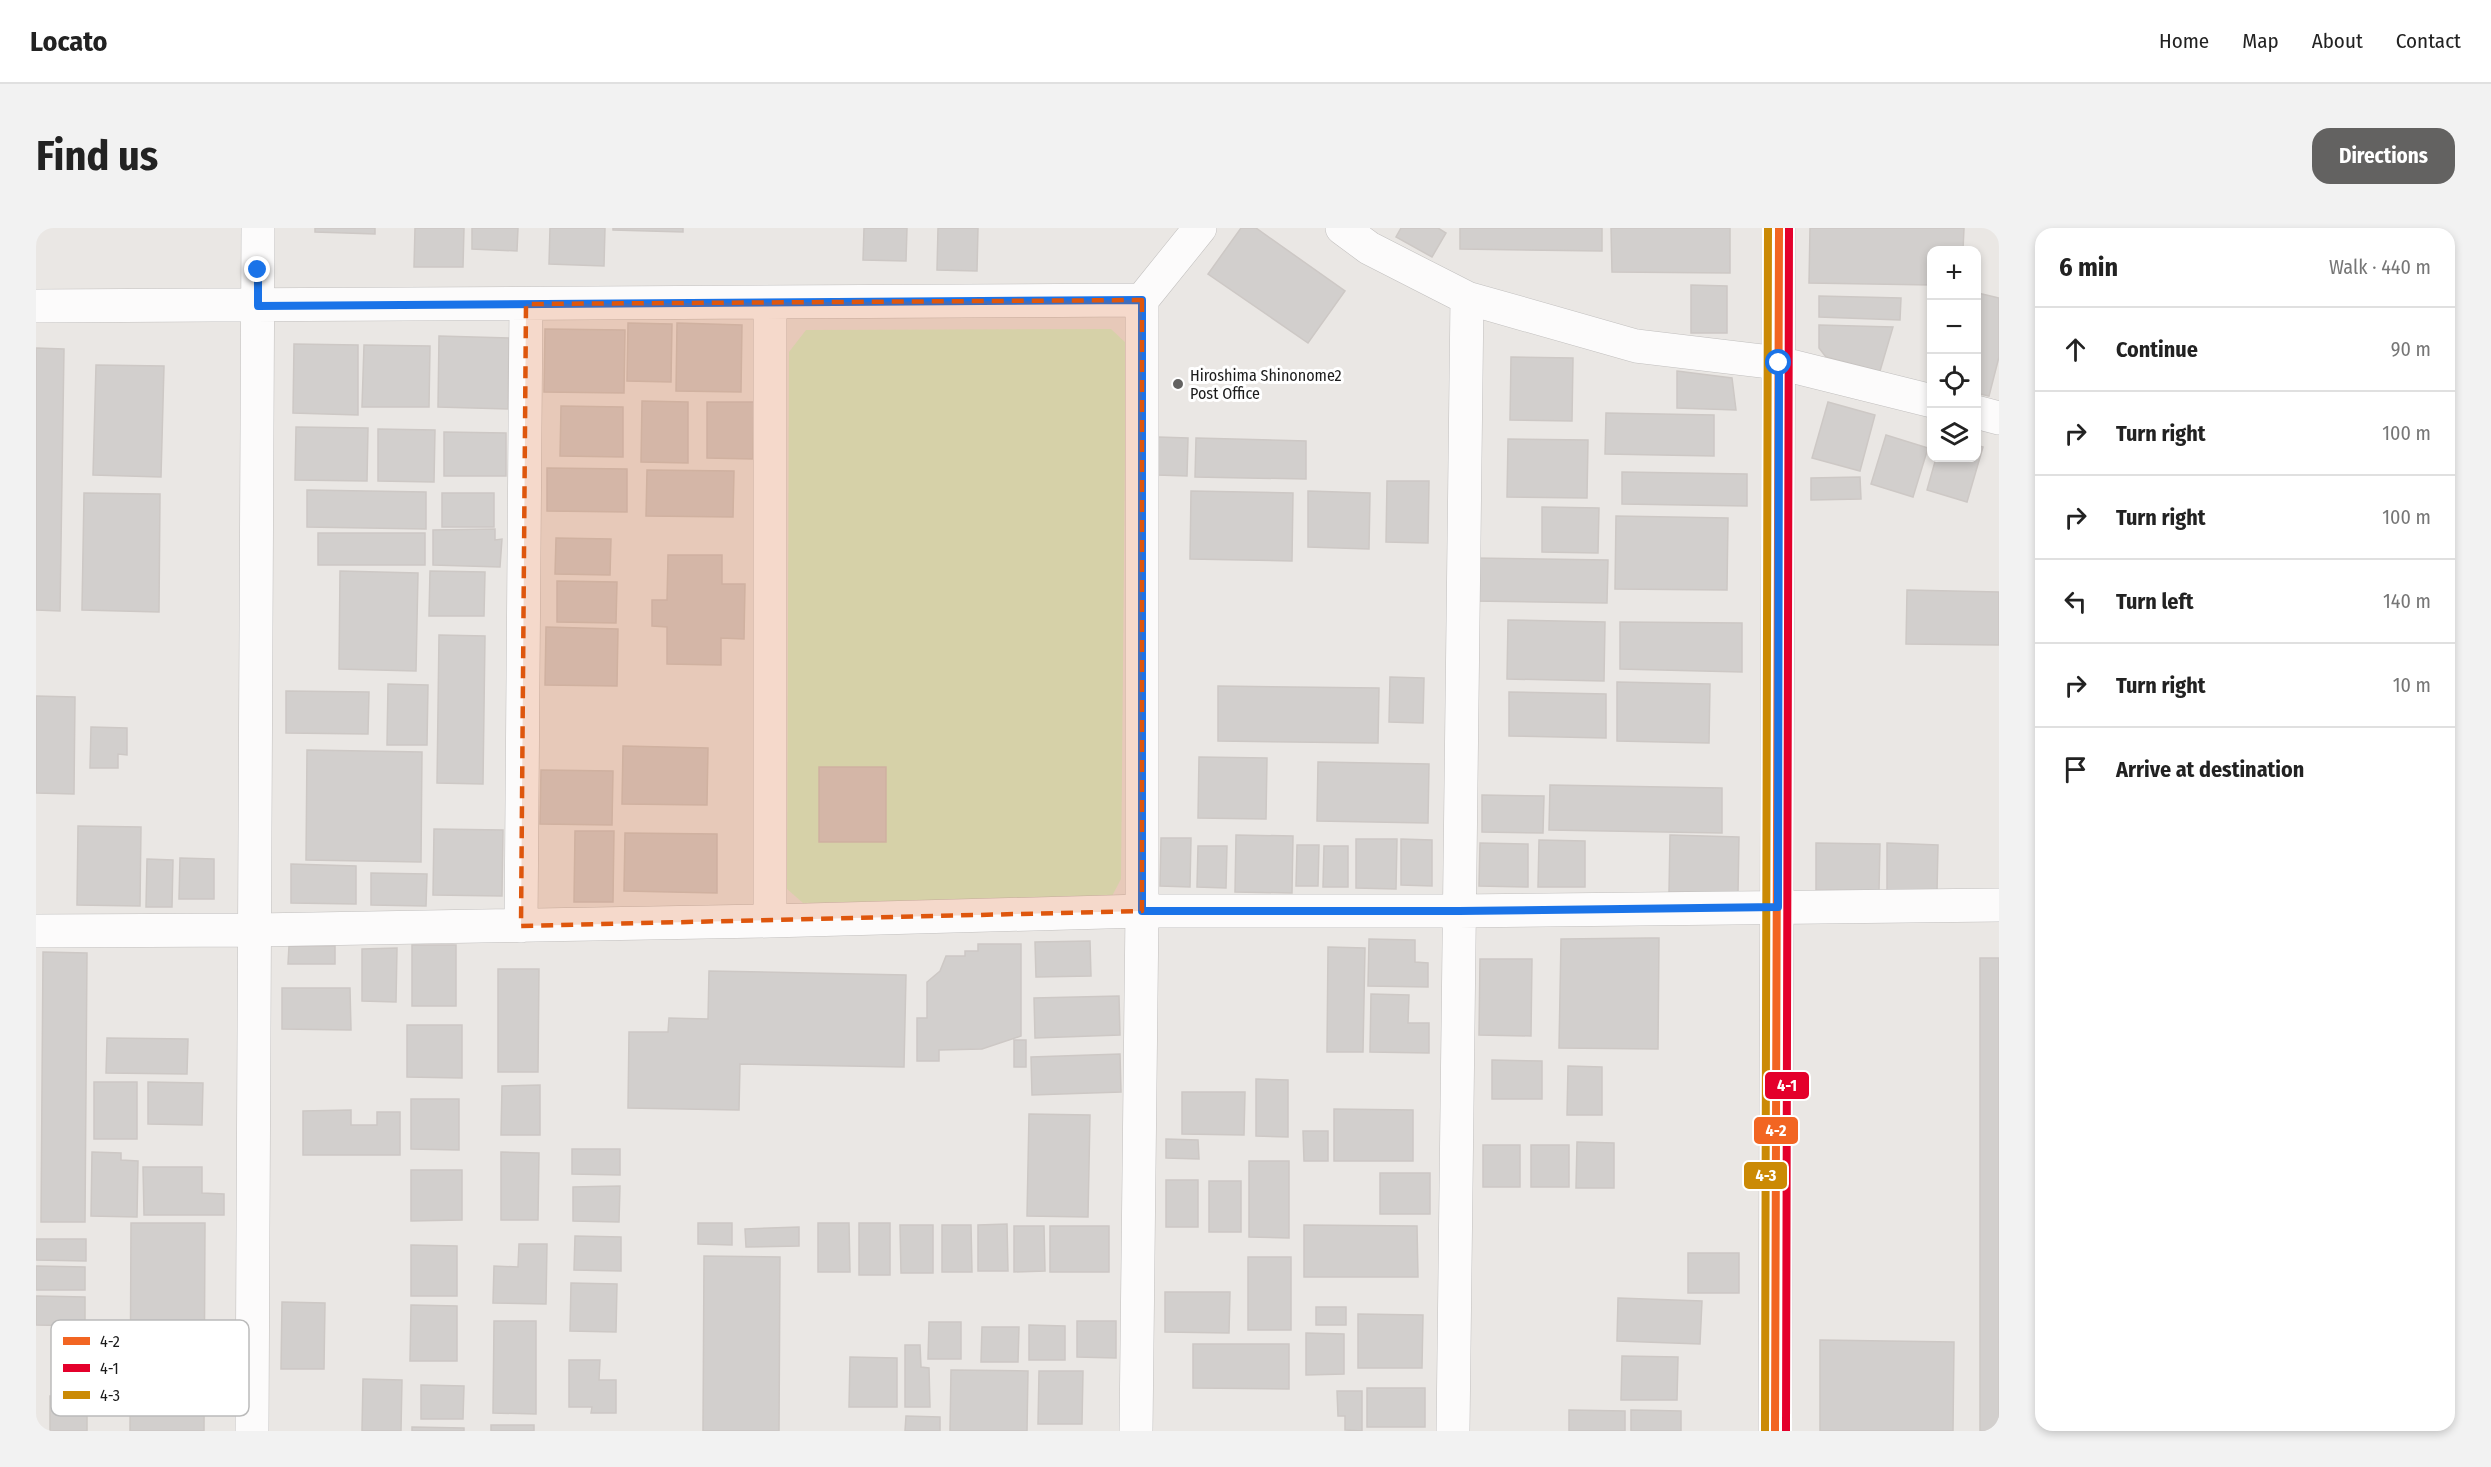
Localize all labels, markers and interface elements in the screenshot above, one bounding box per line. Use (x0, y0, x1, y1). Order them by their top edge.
text: Locato (30, 25, 108, 58)
text: Home (2159, 28, 2209, 54)
text: Map (2242, 28, 2279, 54)
text: About (2312, 28, 2363, 54)
text: Contact (2396, 28, 2461, 54)
button: Directions (2312, 128, 2455, 184)
text: Find us (36, 131, 158, 181)
map controls (1927, 246, 1981, 462)
button: + (1927, 246, 1981, 300)
text: 6 min (2059, 252, 2118, 283)
text: Walk · 440 m (2329, 255, 2431, 279)
route end (244, 256, 270, 282)
button: − (1927, 300, 1981, 354)
icon: ahead (2059, 333, 2092, 366)
text: Continue (2116, 336, 2198, 363)
text: 90 m (2391, 337, 2431, 361)
route start (1765, 349, 1791, 375)
button: locate (1927, 354, 1981, 408)
place label: Hiroshima Shinonome2 Post Office (1190, 366, 1342, 403)
marker: Hiroshima Shinonome2 Post Office (1171, 377, 1185, 391)
button: layers (1927, 408, 1981, 462)
icon: right (2059, 417, 2092, 450)
text: Turn right (2116, 420, 2205, 447)
text: 100 m (2382, 421, 2431, 445)
icon: right (2059, 501, 2092, 534)
text: Turn right (2116, 504, 2205, 531)
text: 100 m (2382, 505, 2431, 529)
icon: left (2059, 585, 2092, 618)
text: Turn left (2116, 588, 2194, 615)
text: 140 m (2383, 589, 2431, 613)
icon: right (2059, 669, 2092, 702)
text: Turn right (2116, 672, 2205, 699)
text: 10 m (2393, 673, 2431, 697)
icon: arrive (2059, 753, 2092, 786)
text: Arrive at destination (2116, 756, 2304, 783)
line badge: 4-1 (1764, 1071, 1810, 1100)
text: 4-1 (1777, 1076, 1797, 1095)
line badge: 4-2 (1753, 1116, 1799, 1145)
text: 4-2 (1766, 1121, 1787, 1140)
line badge: 4-3 (1743, 1161, 1788, 1190)
text: 4-3 (1756, 1166, 1777, 1185)
legend (51, 1320, 249, 1416)
text: 4-2 (100, 1332, 120, 1351)
text: 4-1 (100, 1359, 119, 1378)
text: 4-3 (100, 1386, 120, 1405)

